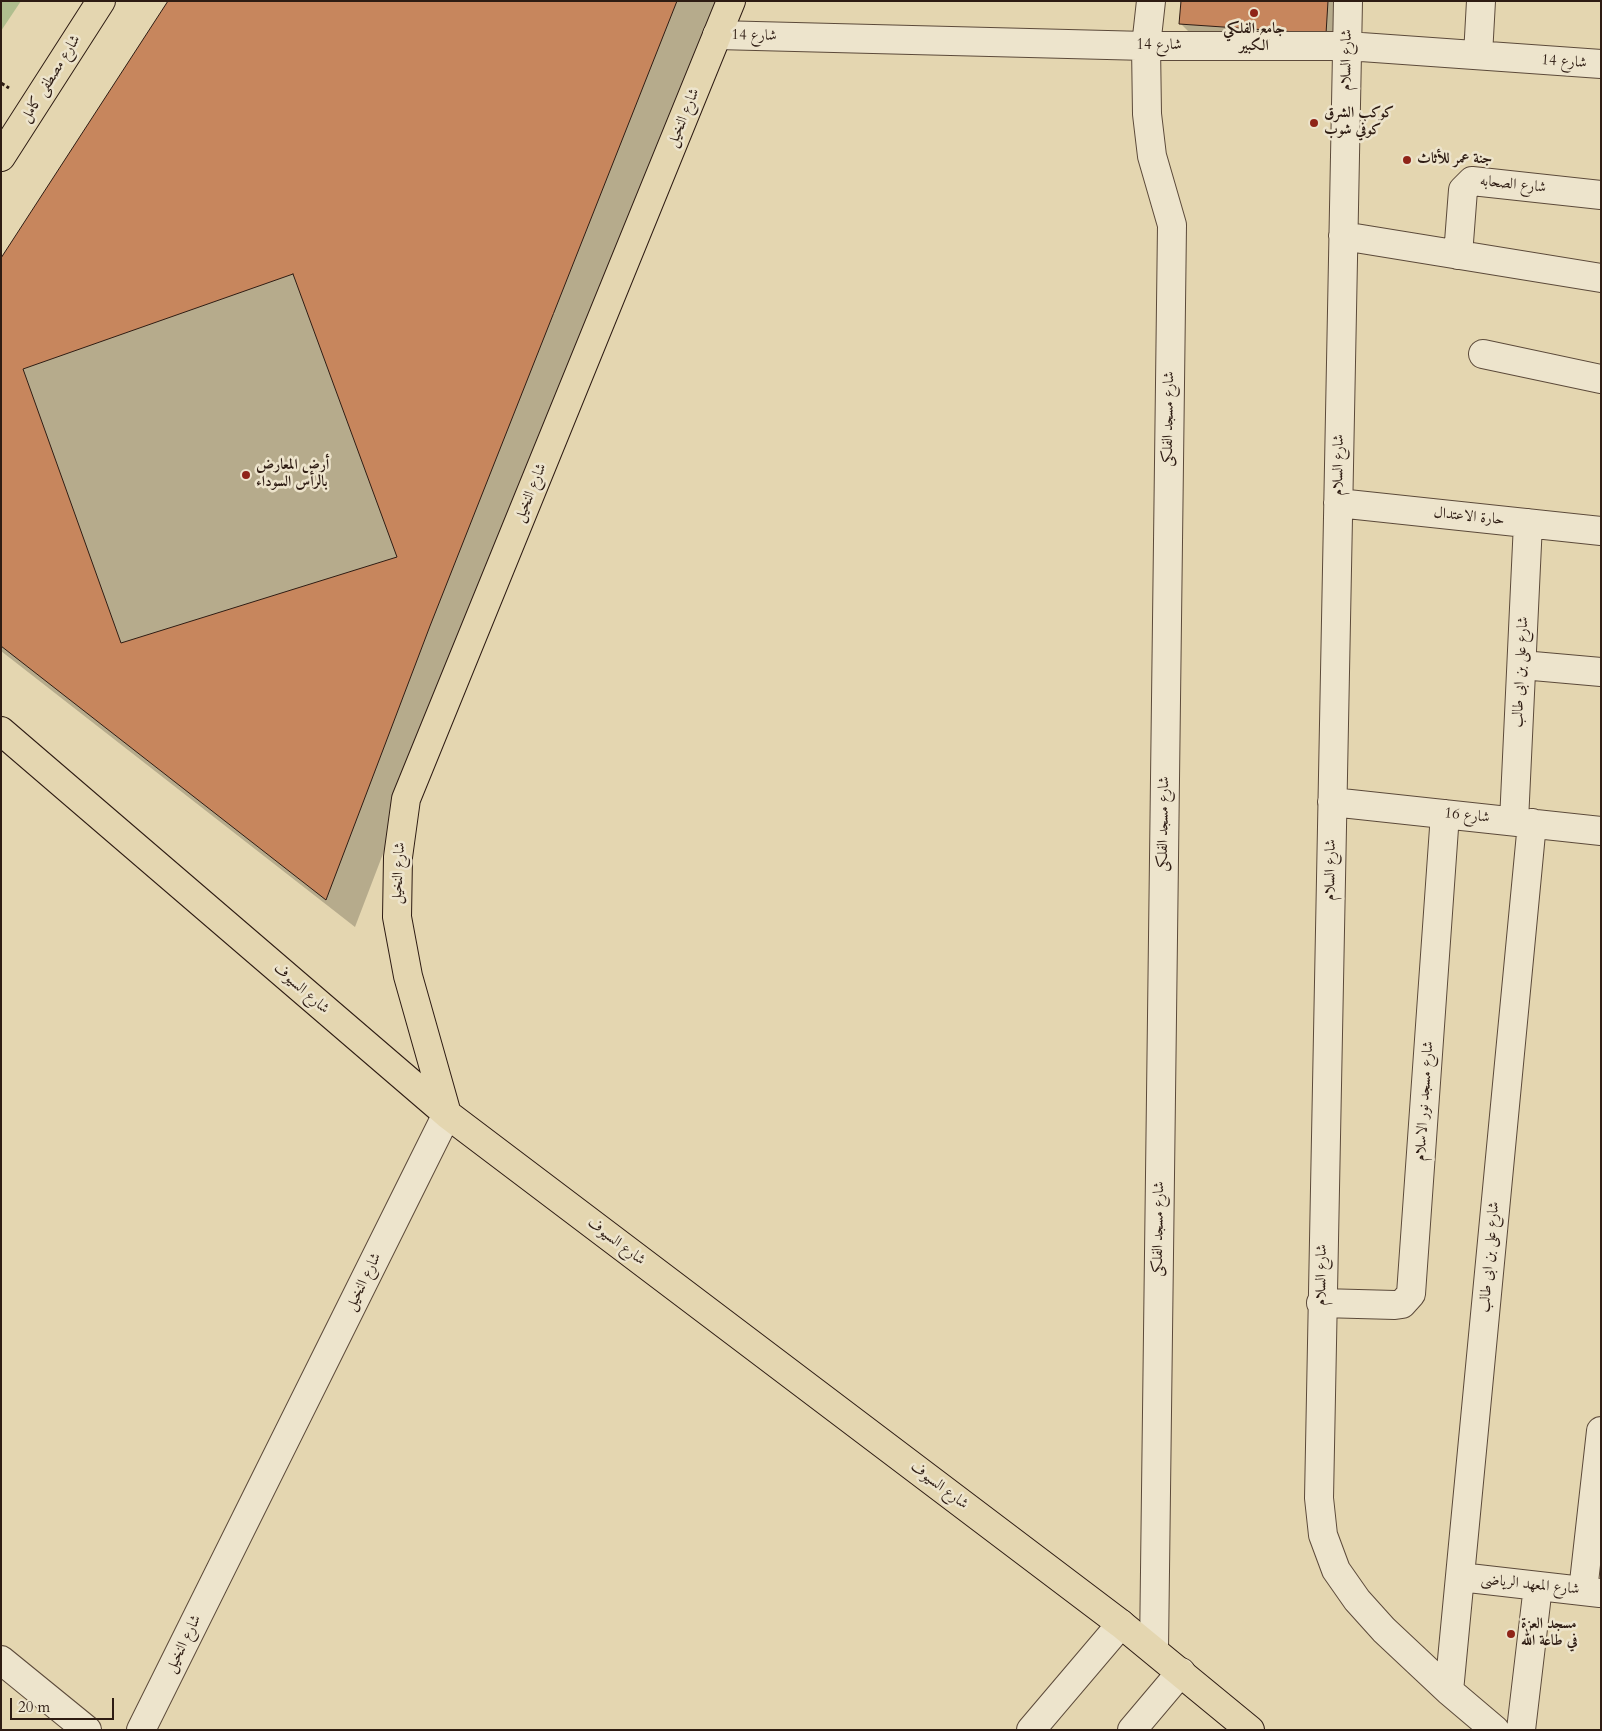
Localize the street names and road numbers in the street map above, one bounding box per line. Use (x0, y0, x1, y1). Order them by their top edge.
street label: شارع 14 (731, 27, 777, 45)
street label: شارع السلام (1337, 29, 1357, 91)
street label: شارع مصطفى كامل (17, 32, 85, 126)
street label: شارع 14 (1136, 37, 1182, 55)
street label: شارع 14 (1541, 51, 1587, 73)
street label: شارع النخيل (664, 86, 704, 150)
street label: شارع الصحابه (1479, 173, 1547, 197)
street label: شارع مسجد الفلكى (1159, 371, 1179, 467)
street label: شارع السلام (1329, 434, 1349, 496)
street label: شارع النخيل (511, 461, 551, 525)
street label: حارة الاعتدال (1433, 504, 1505, 530)
street label: شارع على بن ابى طالب (1509, 616, 1533, 728)
street label: شارع مسجد الفلكى (1154, 776, 1174, 872)
street label: شارع 16 (1443, 805, 1491, 827)
street label: شارع السلام (1321, 839, 1341, 901)
street label: شارع النخيل (388, 842, 410, 904)
street label: شارع السيوف (269, 960, 333, 1018)
street label: شارع مسجد نور الاسلام (1412, 1040, 1438, 1162)
street label: شارع مسجد الفلكى (1149, 1181, 1169, 1277)
street label: شارع على بن ابى طالب (1476, 1201, 1504, 1313)
street label: شارع السيوف (583, 1214, 649, 1270)
street label: شارع السلام (1312, 1244, 1332, 1306)
street label: شارع النخيل (342, 1250, 386, 1314)
street label: شارع السيوف (906, 1458, 972, 1514)
street label: شارع المعهد الرياضى (1480, 1571, 1580, 1599)
street label: شارع النخيل (162, 1612, 206, 1676)

